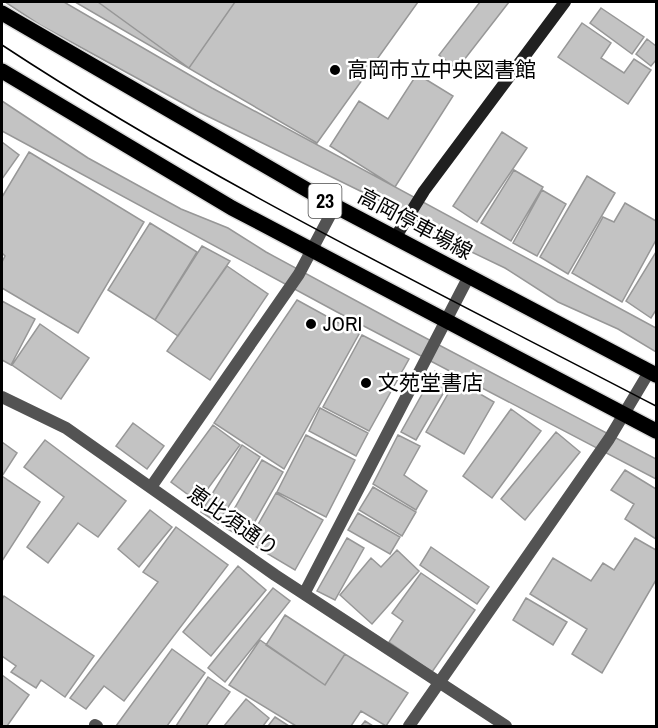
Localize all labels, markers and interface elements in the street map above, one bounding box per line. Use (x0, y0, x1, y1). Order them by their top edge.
place label: 高岡市立中央図書館 (347, 55, 536, 84)
marker: 高岡市立中央図書館 (328, 63, 342, 77)
street label: 高岡停車場線 (353, 181, 478, 266)
road number: 23 (308, 184, 342, 218)
place label: JORI (323, 309, 362, 338)
marker: JORI (304, 317, 318, 331)
place label: 文苑堂書店 (378, 368, 483, 397)
marker: 文苑堂書店 (359, 376, 373, 390)
street label: 恵比須通り (182, 479, 285, 563)

